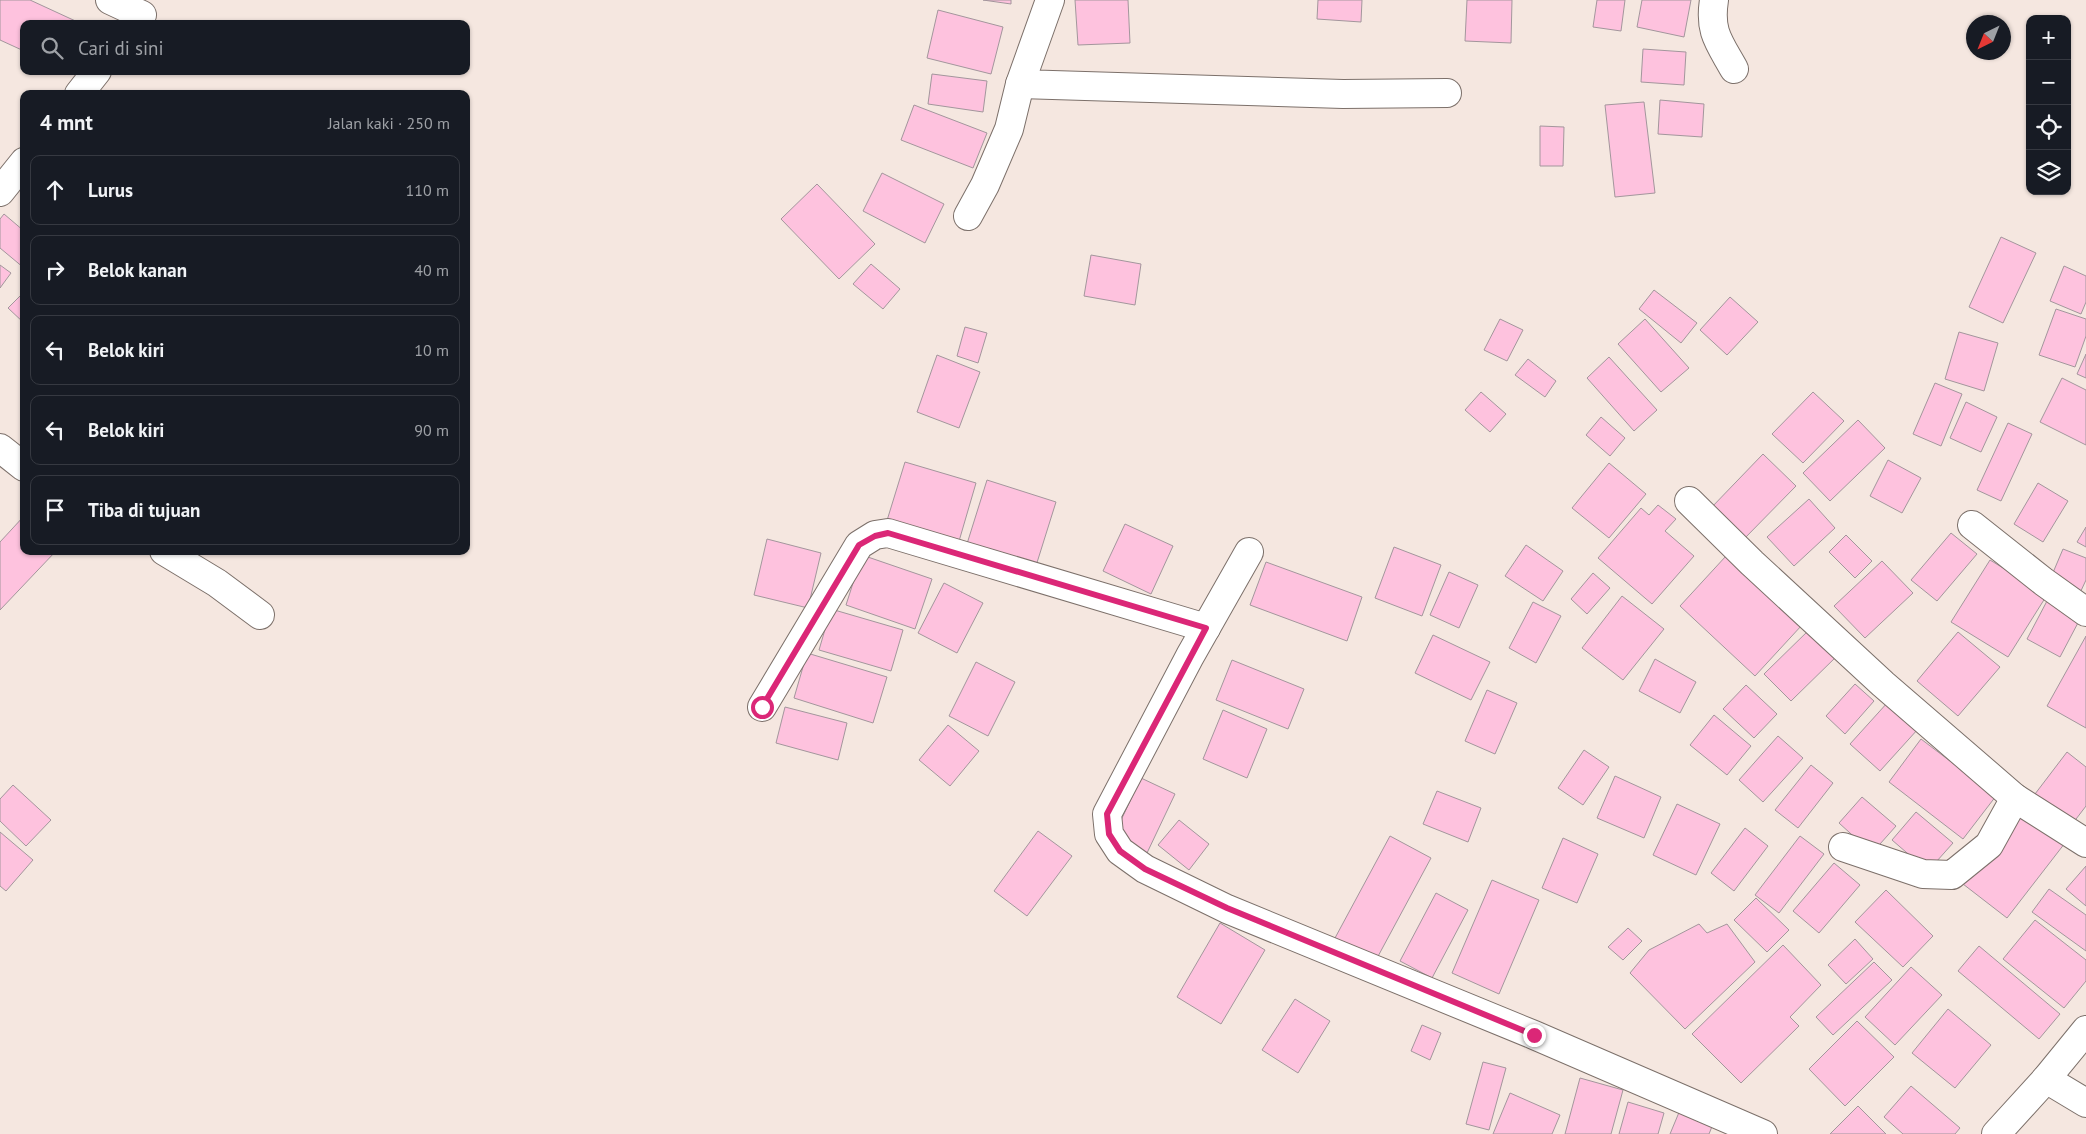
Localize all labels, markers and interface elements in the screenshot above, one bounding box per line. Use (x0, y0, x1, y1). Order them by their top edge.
north arrow (1966, 15, 2011, 60)
map controls (2026, 15, 2071, 195)
button: + (2026, 15, 2071, 60)
search box (20, 20, 470, 75)
icon: search (38, 34, 66, 62)
text: Cari di sini (78, 36, 164, 60)
button: − (2026, 60, 2071, 105)
button: locate (2026, 105, 2071, 150)
text: 4 mnt (40, 109, 93, 136)
text: Jalan kaki · 250 m (328, 113, 450, 133)
button: layers (2026, 150, 2071, 195)
icon: ahead (41, 176, 69, 204)
text: Lurus (88, 178, 133, 202)
text: 110 m (406, 180, 449, 200)
icon: right (41, 256, 69, 284)
text: Belok kanan (88, 258, 187, 282)
text: 40 m (414, 260, 449, 280)
icon: left (41, 336, 69, 364)
text: Belok kiri (88, 338, 164, 362)
text: 10 m (414, 340, 449, 360)
icon: left (41, 416, 69, 444)
text: Belok kiri (88, 418, 164, 442)
text: 90 m (414, 420, 449, 440)
icon: arrive (41, 496, 69, 524)
text: Tiba di tujuan (88, 498, 200, 522)
route start (751, 696, 774, 719)
route end (1523, 1024, 1546, 1047)

